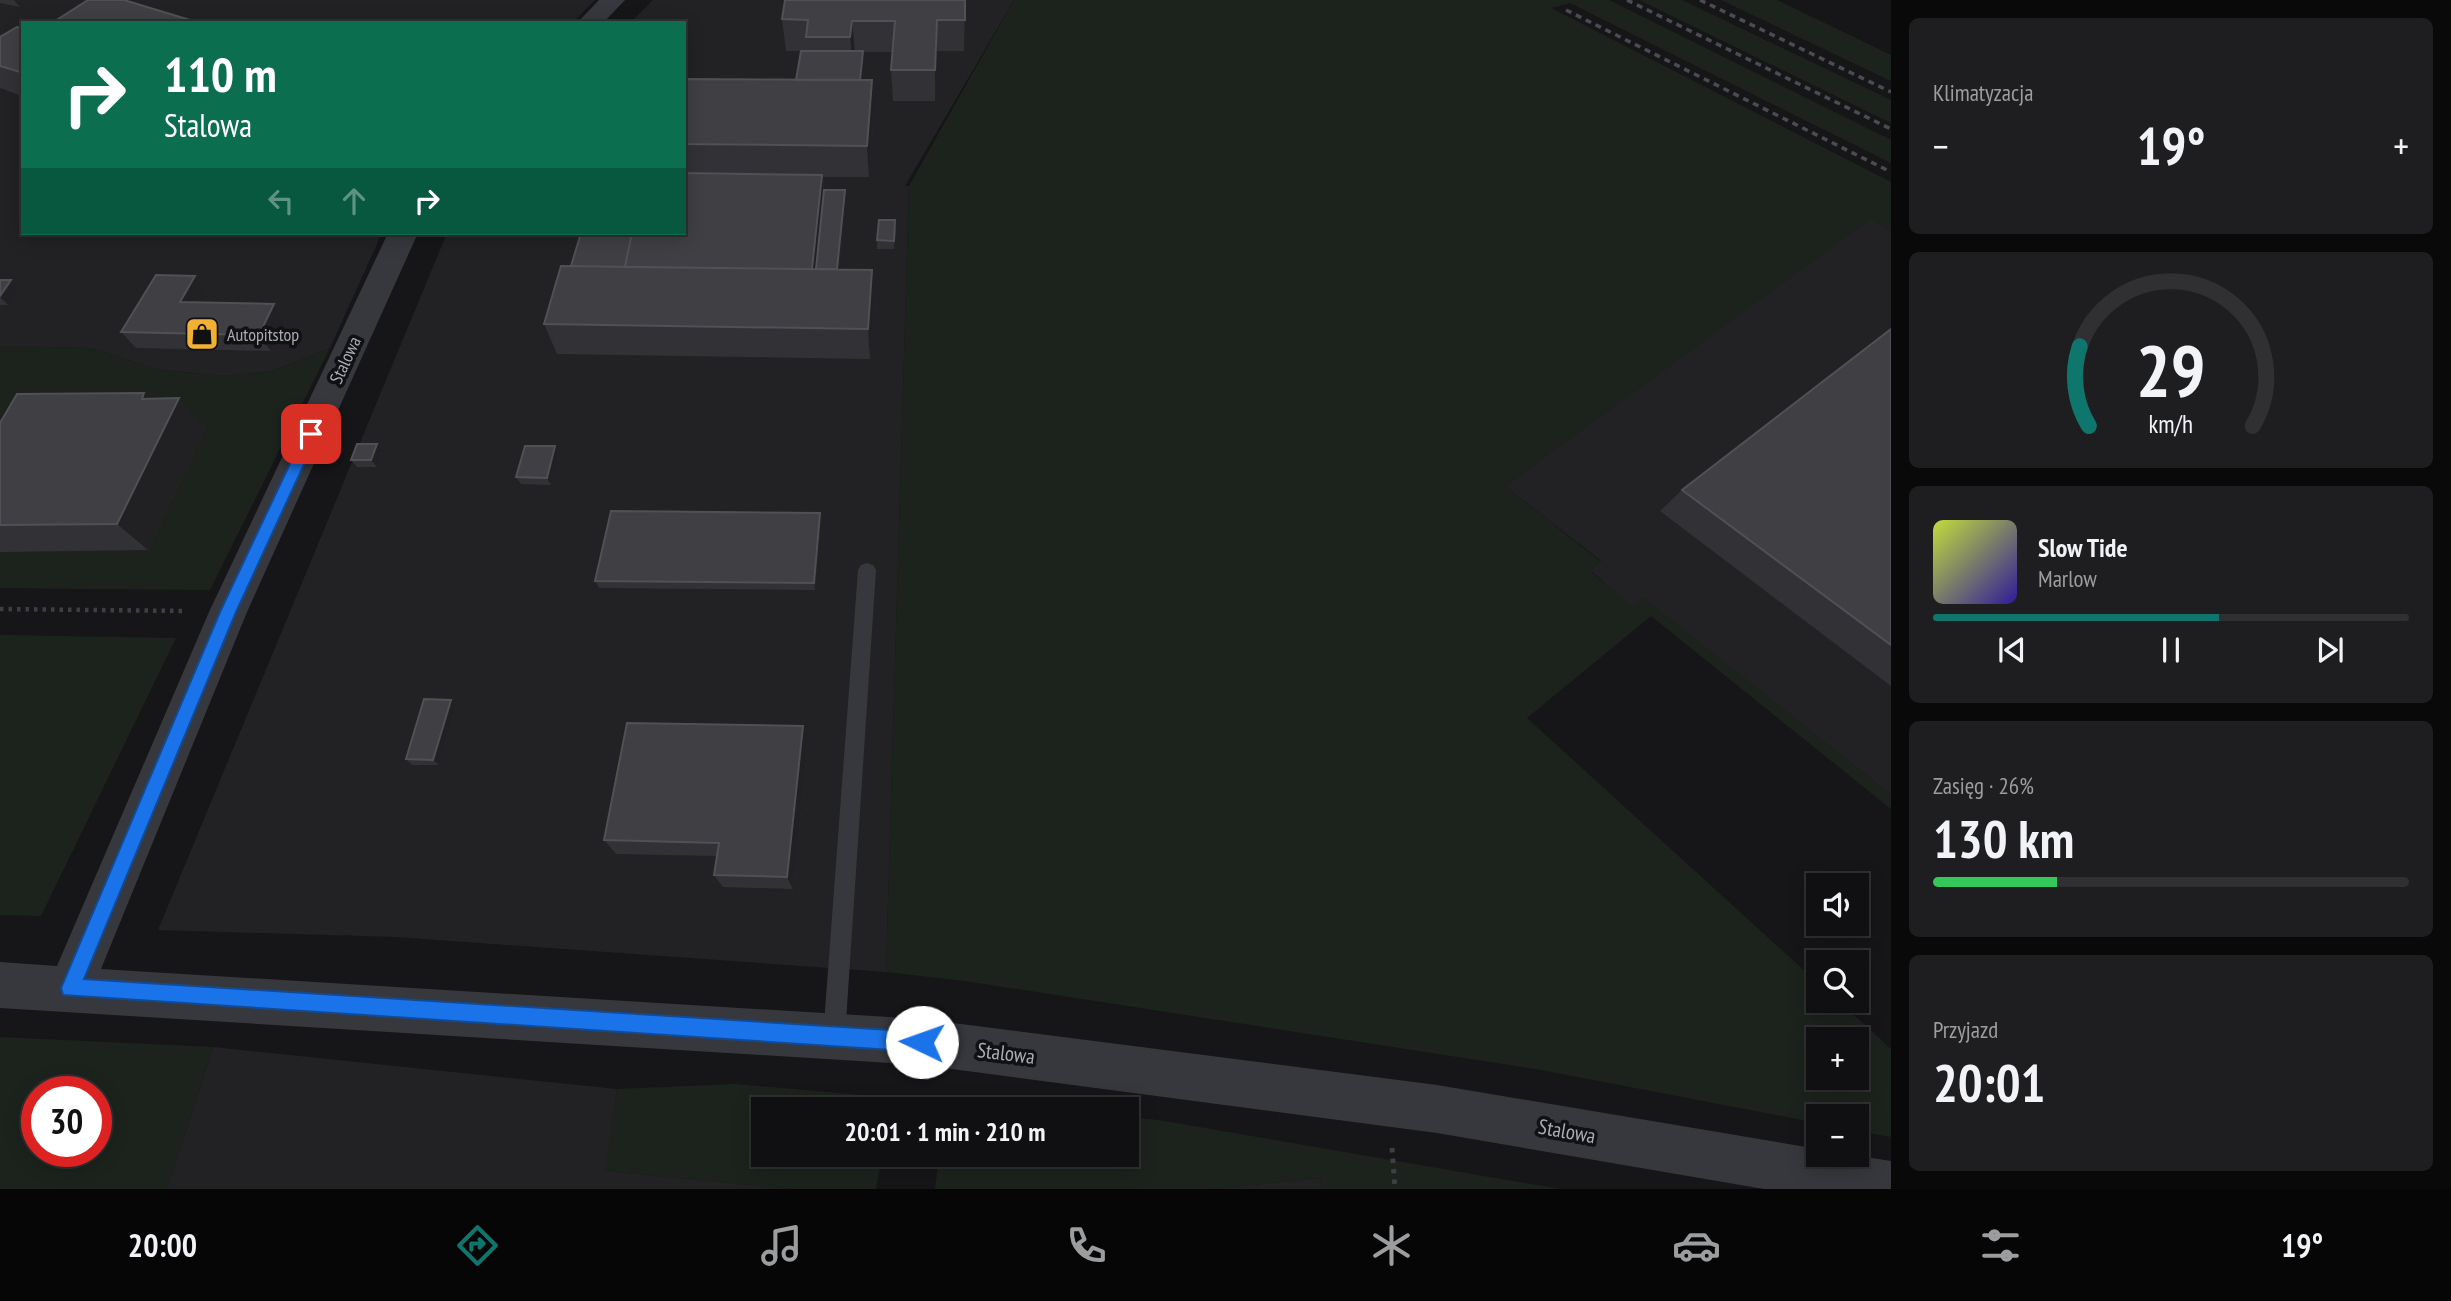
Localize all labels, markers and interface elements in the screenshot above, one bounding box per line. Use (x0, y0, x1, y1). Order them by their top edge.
text: 110 m (164, 42, 277, 106)
icon: right (49, 49, 140, 140)
text: Klimatyzacja (1933, 78, 2033, 107)
text: Stalowa (164, 104, 252, 146)
text: 19° (2137, 112, 2205, 179)
text: − (1933, 121, 1949, 170)
text: + (2393, 121, 2409, 170)
icon: left (262, 182, 300, 220)
icon: ahead (335, 182, 373, 220)
icon: right (408, 182, 446, 220)
shop icon: Autopitstop (183, 315, 221, 353)
place label: Autopitstop (227, 323, 299, 346)
text: 29 (2136, 323, 2206, 417)
street label: Stalowa (324, 333, 366, 387)
pin (281, 404, 341, 464)
text: km/h (2149, 408, 2193, 440)
icon: arrive (292, 415, 330, 453)
text: Slow Tide (2038, 531, 2128, 564)
text: Marlow (2038, 564, 2097, 593)
icon: previous (1993, 631, 2031, 669)
icon: pause (2152, 631, 2190, 669)
icon: next (2311, 631, 2349, 669)
text: Zasięg · 26% (1933, 771, 2034, 800)
text: 130 km (1933, 805, 2074, 872)
map controls (1806, 873, 1869, 1167)
button: sound (1806, 873, 1869, 936)
button: search (1806, 950, 1869, 1013)
position arrow (885, 1005, 959, 1079)
text: Przyjazd (1933, 1015, 1998, 1044)
button: + (1806, 1027, 1869, 1090)
street label: Stalowa (976, 1036, 1036, 1070)
text: 20:01 (1933, 1049, 2045, 1116)
speed limit sign: 30 (21, 1076, 112, 1167)
button: − (1806, 1104, 1869, 1167)
street label: Stalowa (1536, 1113, 1598, 1149)
text: 20:01 · 1 min · 210 m (845, 1115, 1045, 1148)
icon: directions (453, 1221, 502, 1270)
icon: music (757, 1221, 806, 1270)
icon: phone (1062, 1221, 1111, 1270)
icon: climate (1367, 1221, 1416, 1270)
icon: car (1672, 1221, 1721, 1270)
icon: filters (1976, 1221, 2025, 1270)
text: 20:00 (128, 1224, 197, 1266)
text: 19° (2281, 1224, 2323, 1266)

